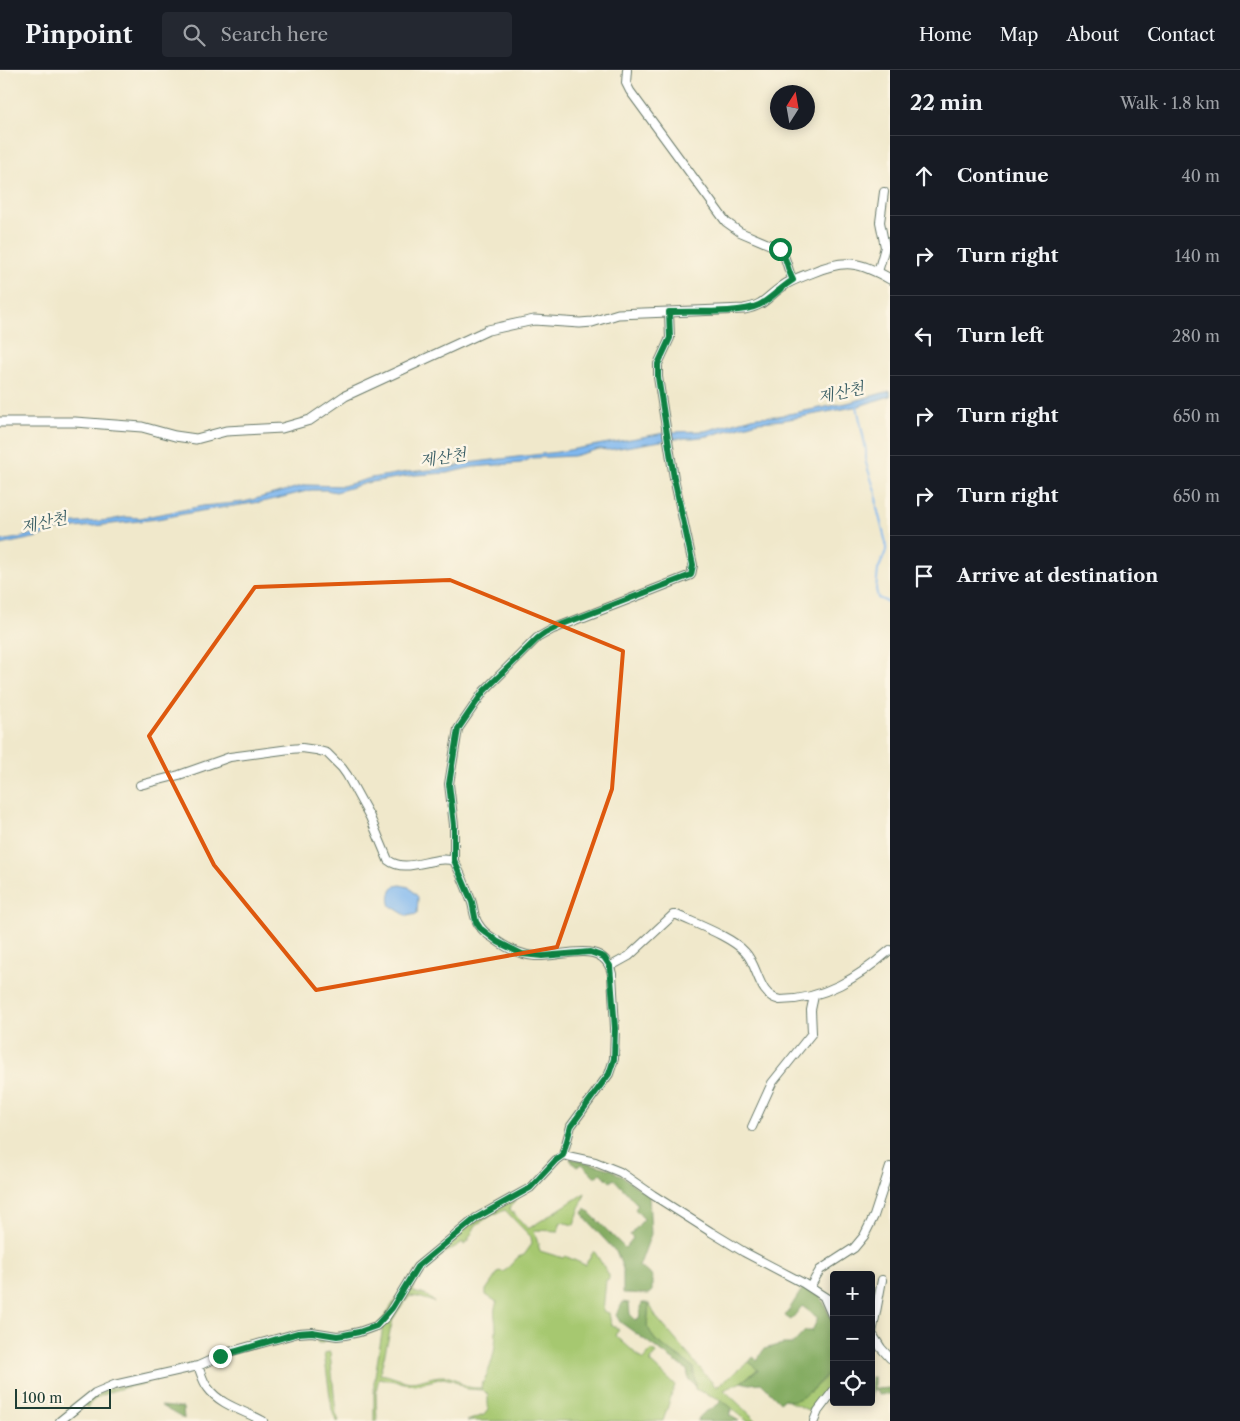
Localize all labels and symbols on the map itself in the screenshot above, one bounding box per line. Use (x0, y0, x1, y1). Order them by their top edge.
north arrow (770, 85, 815, 130)
route start (769, 238, 792, 261)
water label: 제산천 (816, 377, 867, 407)
water label: 제산천 (419, 444, 469, 470)
water label: 제산천 (19, 507, 70, 537)
route end (209, 1345, 232, 1368)
scale bar (15, 1386, 111, 1409)

